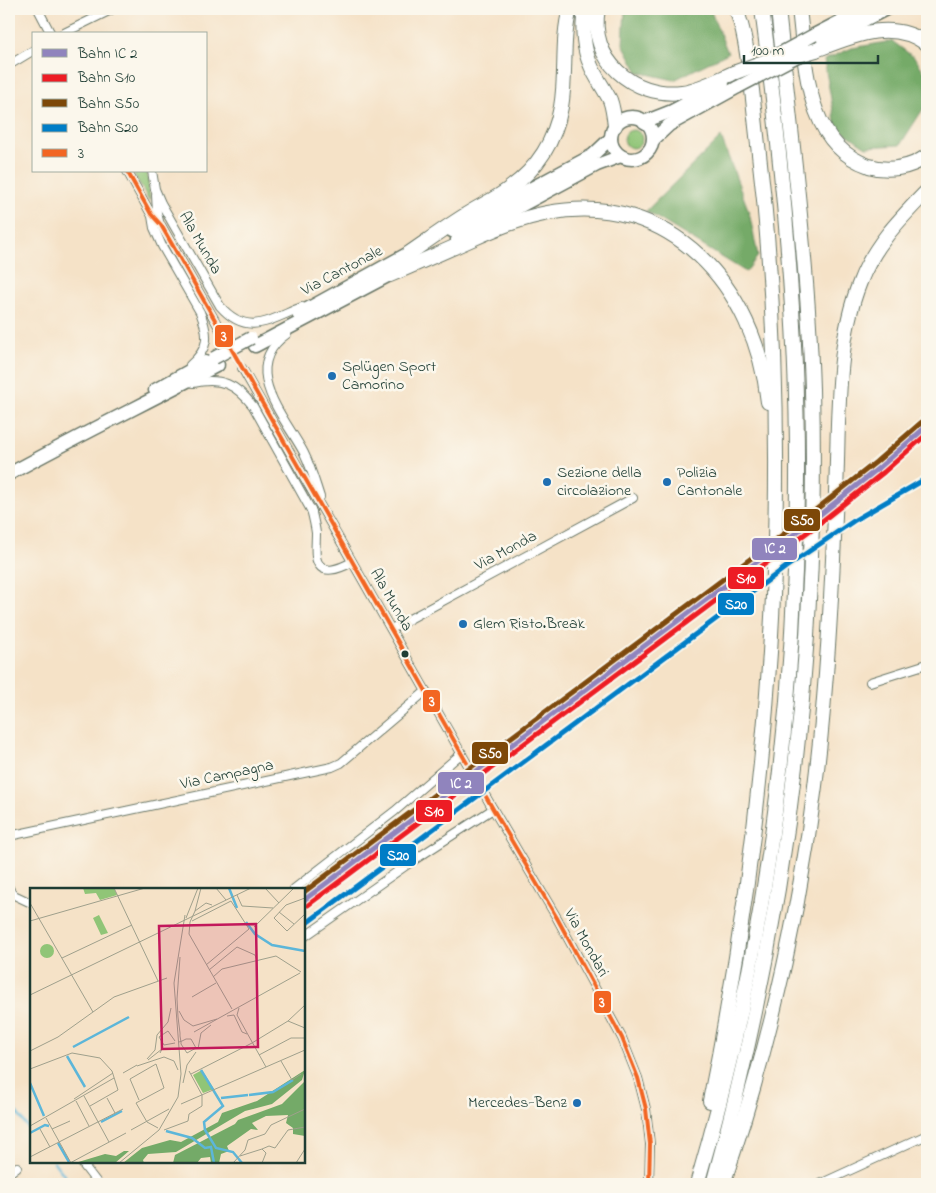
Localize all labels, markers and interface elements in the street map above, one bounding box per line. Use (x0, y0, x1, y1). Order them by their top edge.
legend (32, 32, 208, 172)
scale bar (744, 32, 877, 64)
text: 100 m (751, 40, 784, 62)
text: Bahn IC 2 (77, 43, 138, 65)
text: Bahn S10 (77, 67, 136, 89)
text: Bahn S50 (77, 93, 140, 115)
text: Bahn S20 (77, 117, 139, 139)
text: 3 (78, 143, 84, 165)
street label: Ala Munda (172, 207, 228, 279)
street label: Via Cantonale (296, 239, 388, 303)
line badge: 3 (214, 324, 234, 348)
text: 3 (220, 327, 227, 348)
place label: Splügen Sport Camorino (342, 355, 437, 397)
marker: Splügen Sport Camorino (326, 370, 338, 382)
place label: Sezione della circolazione (557, 461, 642, 503)
place label: Polizia Cantonale (677, 461, 743, 503)
marker: Sezione della circolazione (541, 476, 553, 488)
marker: Polizia Cantonale (661, 476, 673, 488)
line badge: S50 (783, 508, 821, 532)
text: S50 (790, 511, 814, 532)
street label: Via Monda (470, 525, 541, 578)
line badge: IC 2 (751, 537, 798, 561)
text: IC 2 (764, 539, 786, 560)
street label: Ala Munda (363, 564, 419, 636)
line badge: S10 (727, 566, 765, 590)
text: S10 (736, 569, 756, 590)
line badge: S20 (717, 592, 755, 616)
text: S20 (725, 595, 747, 616)
place label: Glem Risto.Break (473, 612, 586, 636)
marker: Glem Risto.Break (457, 618, 469, 630)
unlabelled marker (400, 649, 410, 659)
line badge: 3 (422, 689, 441, 713)
text: 3 (428, 692, 435, 713)
line badge: S50 (471, 741, 509, 765)
text: S50 (478, 744, 502, 765)
street label: Via Campagna (177, 753, 276, 797)
line badge: IC 2 (437, 771, 485, 795)
text: IC 2 (450, 774, 472, 795)
line badge: S10 (415, 799, 453, 823)
text: S10 (424, 802, 444, 823)
line badge: S20 (379, 843, 417, 867)
text: S20 (387, 846, 409, 867)
inset map (30, 888, 305, 1163)
street label: Via Mondari (557, 903, 615, 982)
line badge: 3 (593, 990, 612, 1014)
text: 3 (598, 993, 605, 1014)
place label: Mercedes-Benz (468, 1091, 567, 1115)
marker: Mercedes-Benz (571, 1097, 583, 1109)

